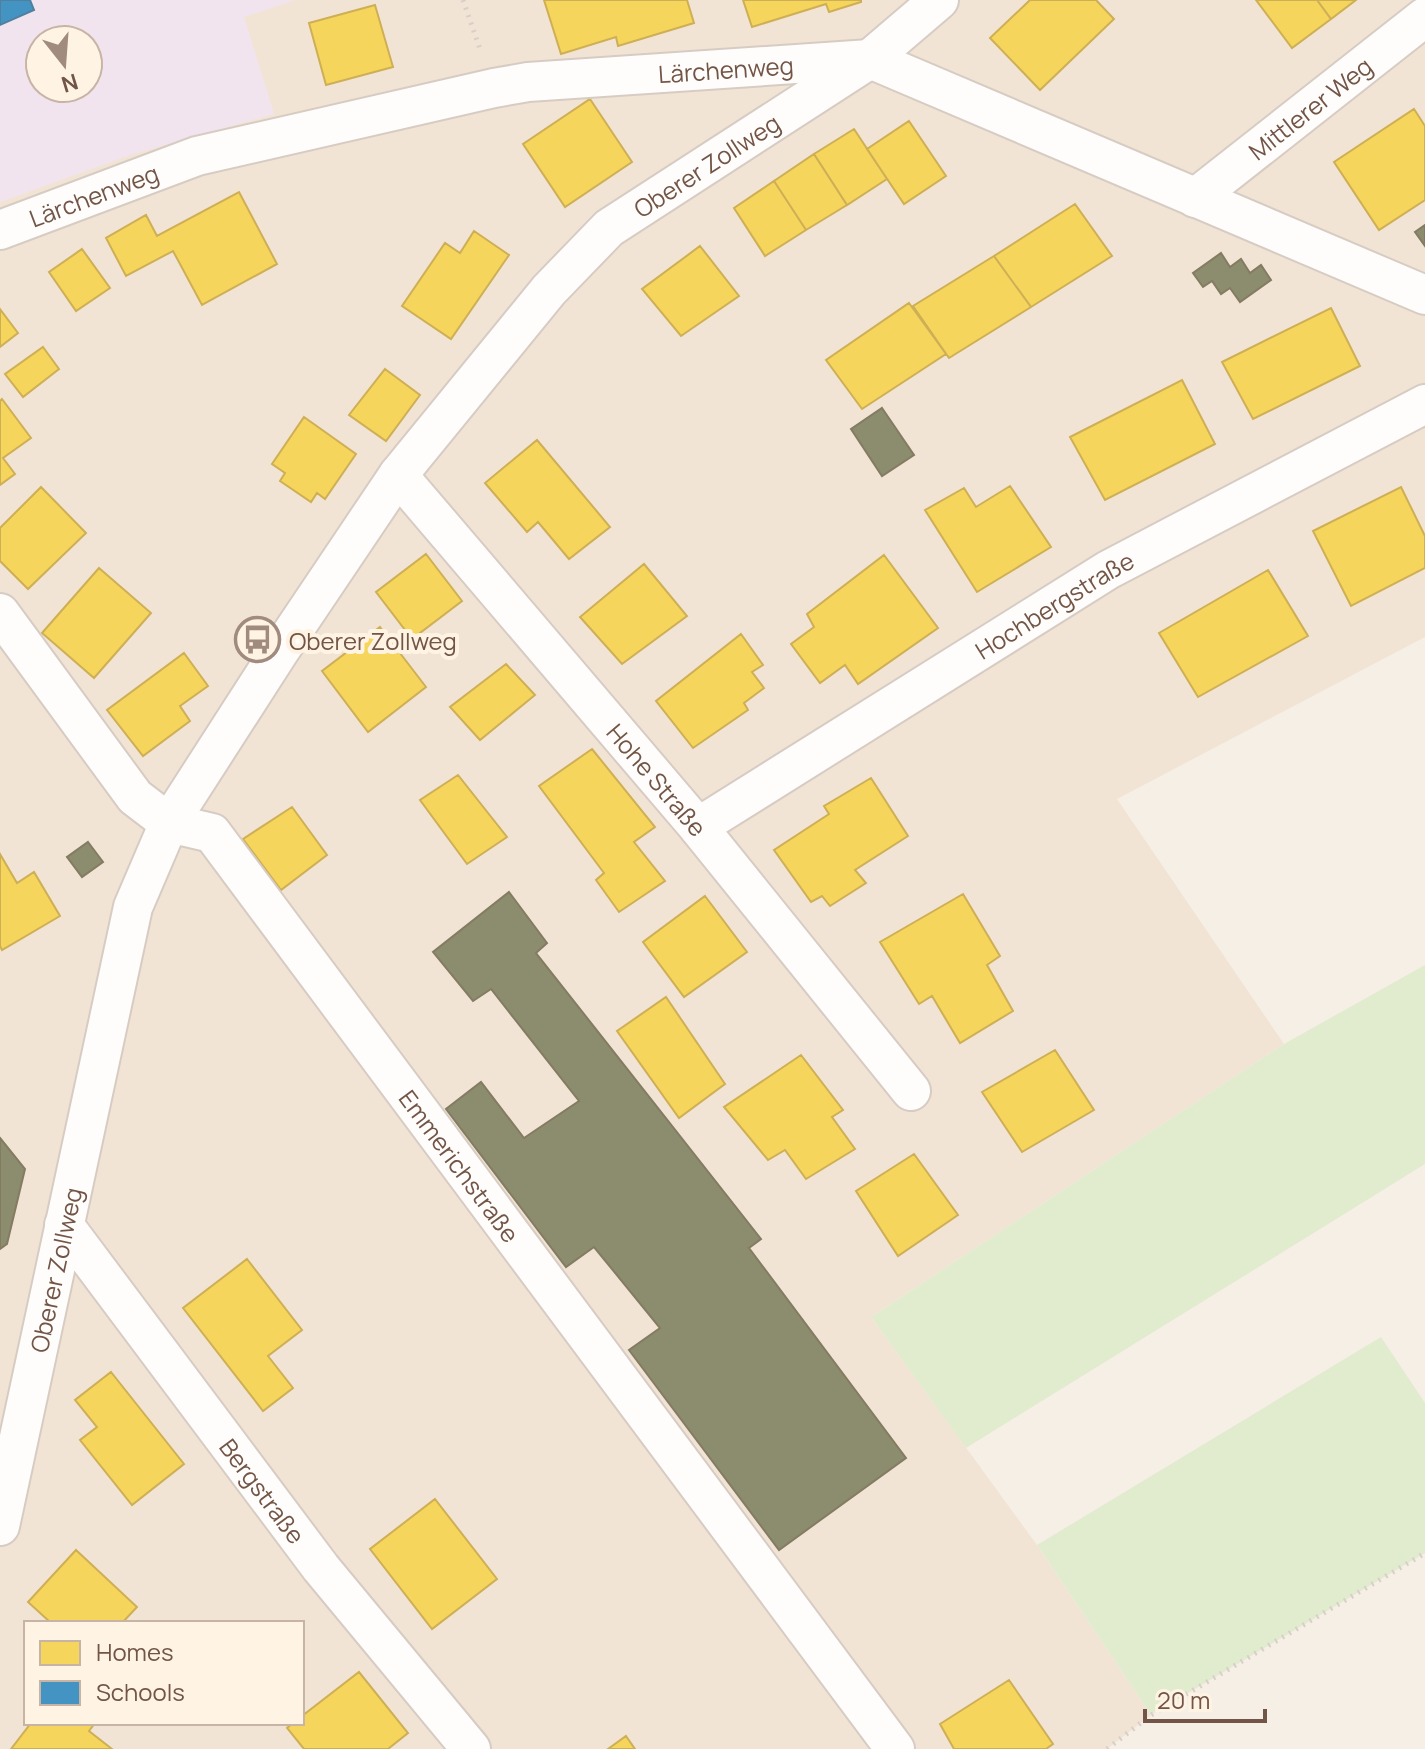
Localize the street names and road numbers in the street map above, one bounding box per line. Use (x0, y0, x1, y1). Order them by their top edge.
street label: Lärchenweg (657, 48, 795, 90)
street label: Mittlerer Weg (1241, 49, 1378, 167)
street label: Oberer Zollweg (627, 106, 786, 225)
street label: Lärchenweg (24, 156, 163, 234)
street label: Hochbergstraße (968, 543, 1139, 666)
street label: Hohe Straße (600, 716, 715, 843)
street label: Emmerichstraße (392, 1083, 528, 1249)
street label: Oberer Zollweg (21, 1184, 89, 1355)
street label: Bergstraße (213, 1431, 313, 1550)

